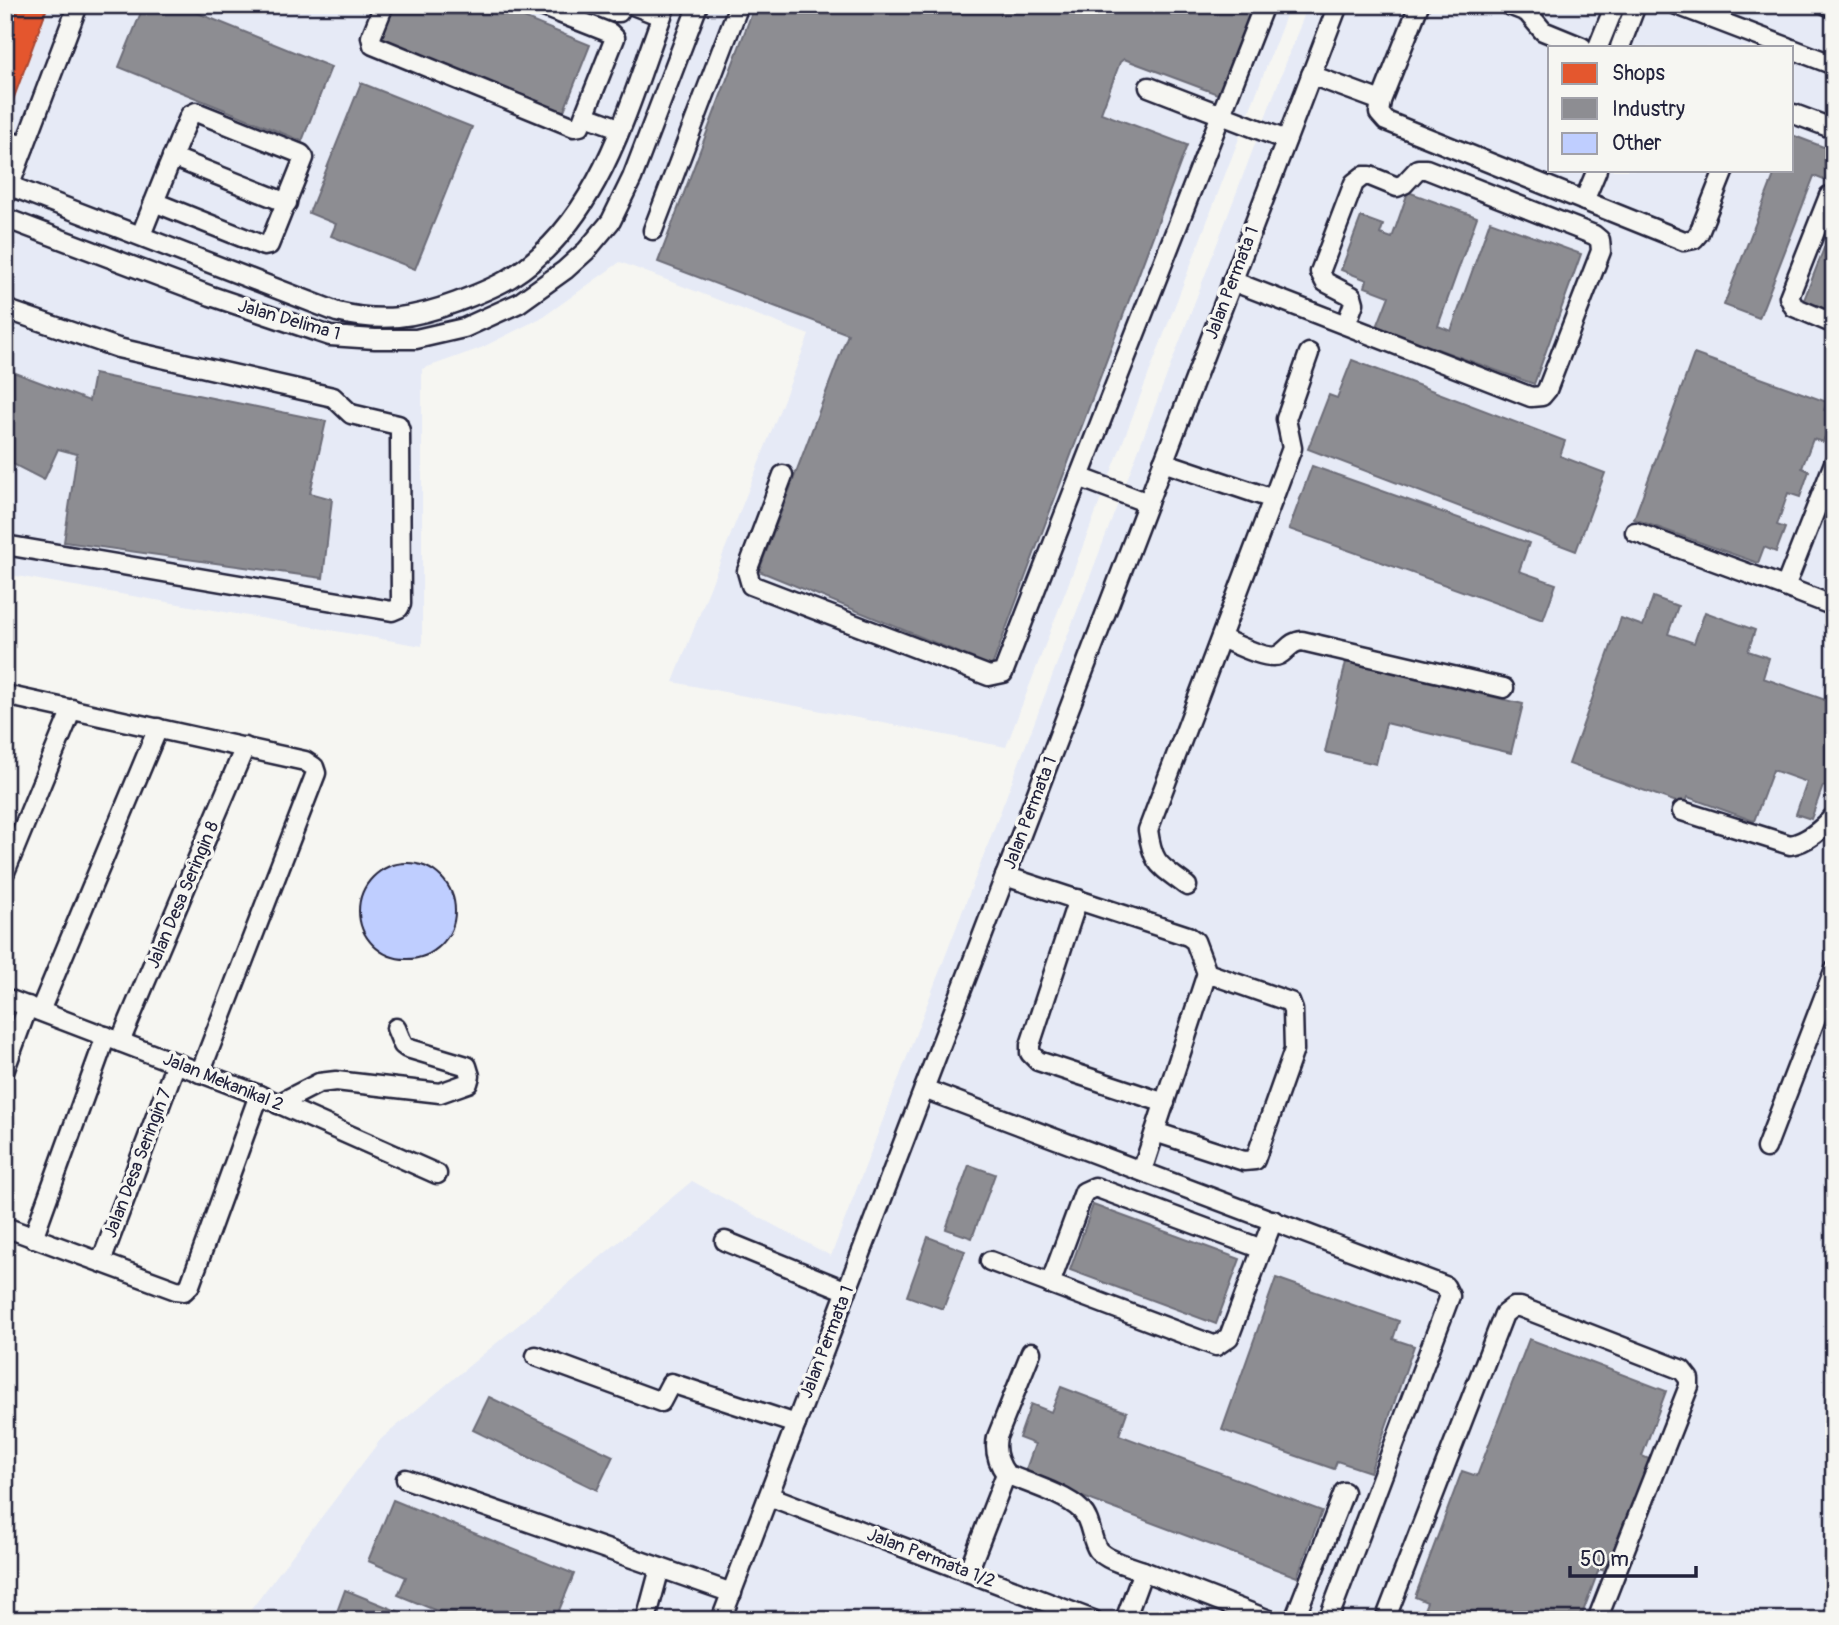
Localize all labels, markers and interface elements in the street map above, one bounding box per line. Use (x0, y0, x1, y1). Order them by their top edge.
legend (1548, 46, 1794, 172)
text: Shops (1612, 60, 1665, 87)
text: Industry (1612, 96, 1685, 123)
text: Other (1612, 130, 1662, 157)
street label: Jalan Permata 1 (1200, 223, 1264, 343)
street label: Jalan Delima 1 (235, 294, 343, 346)
street label: Jalan Permata 1 (998, 753, 1062, 873)
street label: Jalan Desa Seringin 8 (142, 818, 224, 972)
street label: Jalan Mekanikal 2 (159, 1047, 287, 1117)
street label: Jalan Desa Seringin 7 (99, 1085, 177, 1241)
street label: Jalan Permata 1 (795, 1282, 859, 1402)
street label: Jalan Permata 1/2 (864, 1523, 998, 1593)
scale bar (1570, 1534, 1696, 1578)
text: 50 m (1580, 1546, 1629, 1573)

